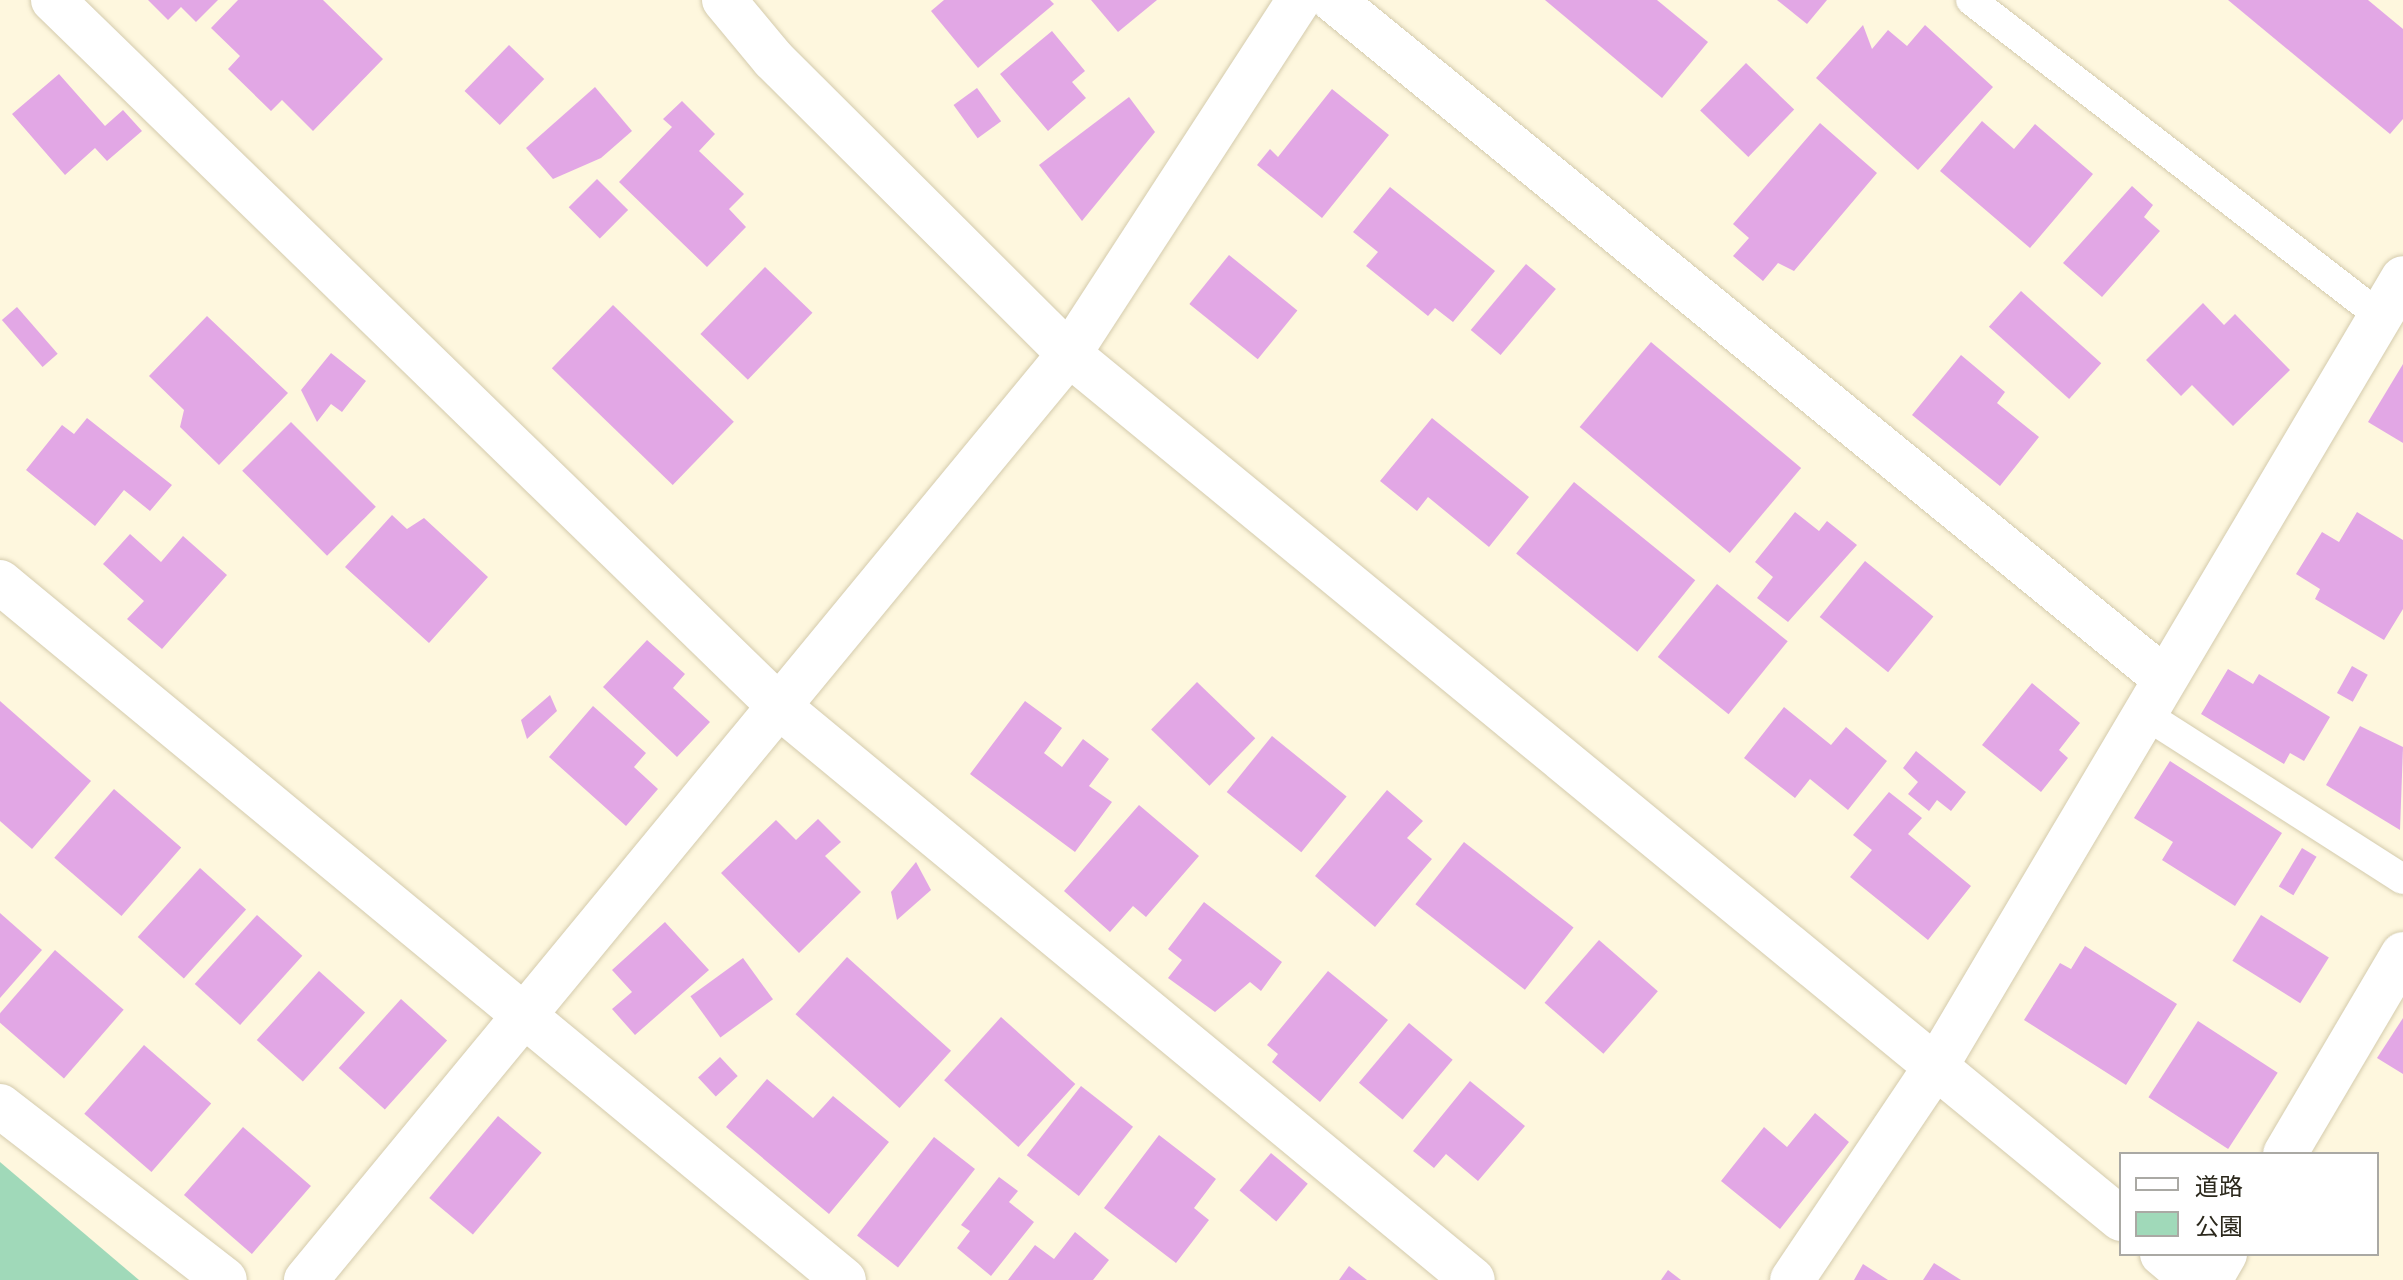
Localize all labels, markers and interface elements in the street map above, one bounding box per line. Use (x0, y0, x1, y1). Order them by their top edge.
legend (2119, 1152, 2379, 1256)
text: 道路 (2195, 1174, 2243, 1200)
text: 公園 (2195, 1214, 2243, 1240)

